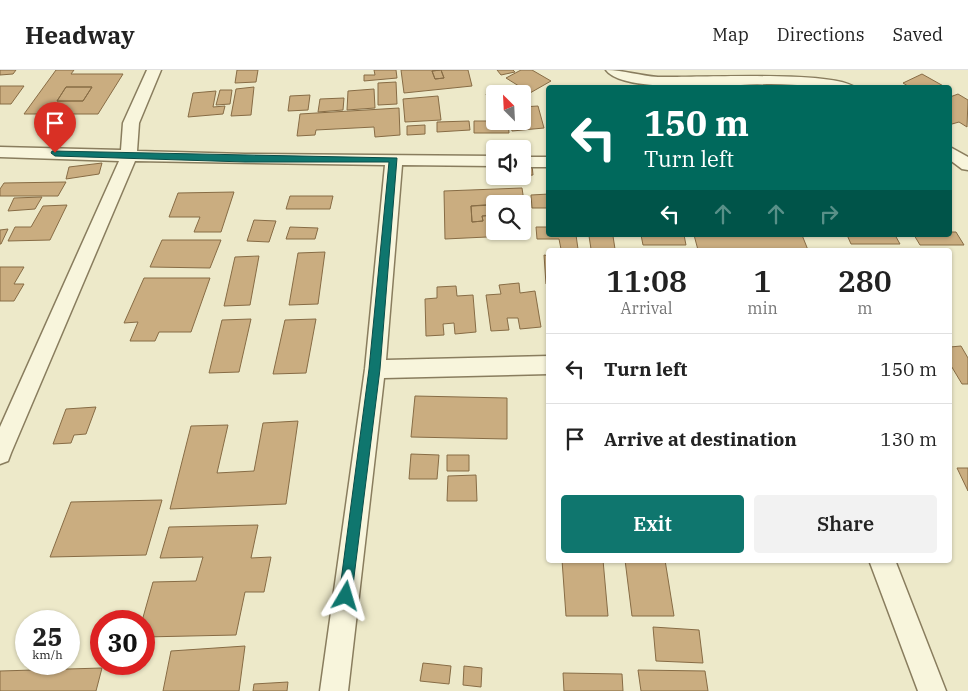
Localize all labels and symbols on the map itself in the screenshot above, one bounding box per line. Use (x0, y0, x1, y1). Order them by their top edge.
north arrow (486, 85, 531, 130)
pin (34, 102, 76, 153)
position arrow (319, 569, 371, 621)
speed limit sign: 30 (90, 610, 155, 675)

